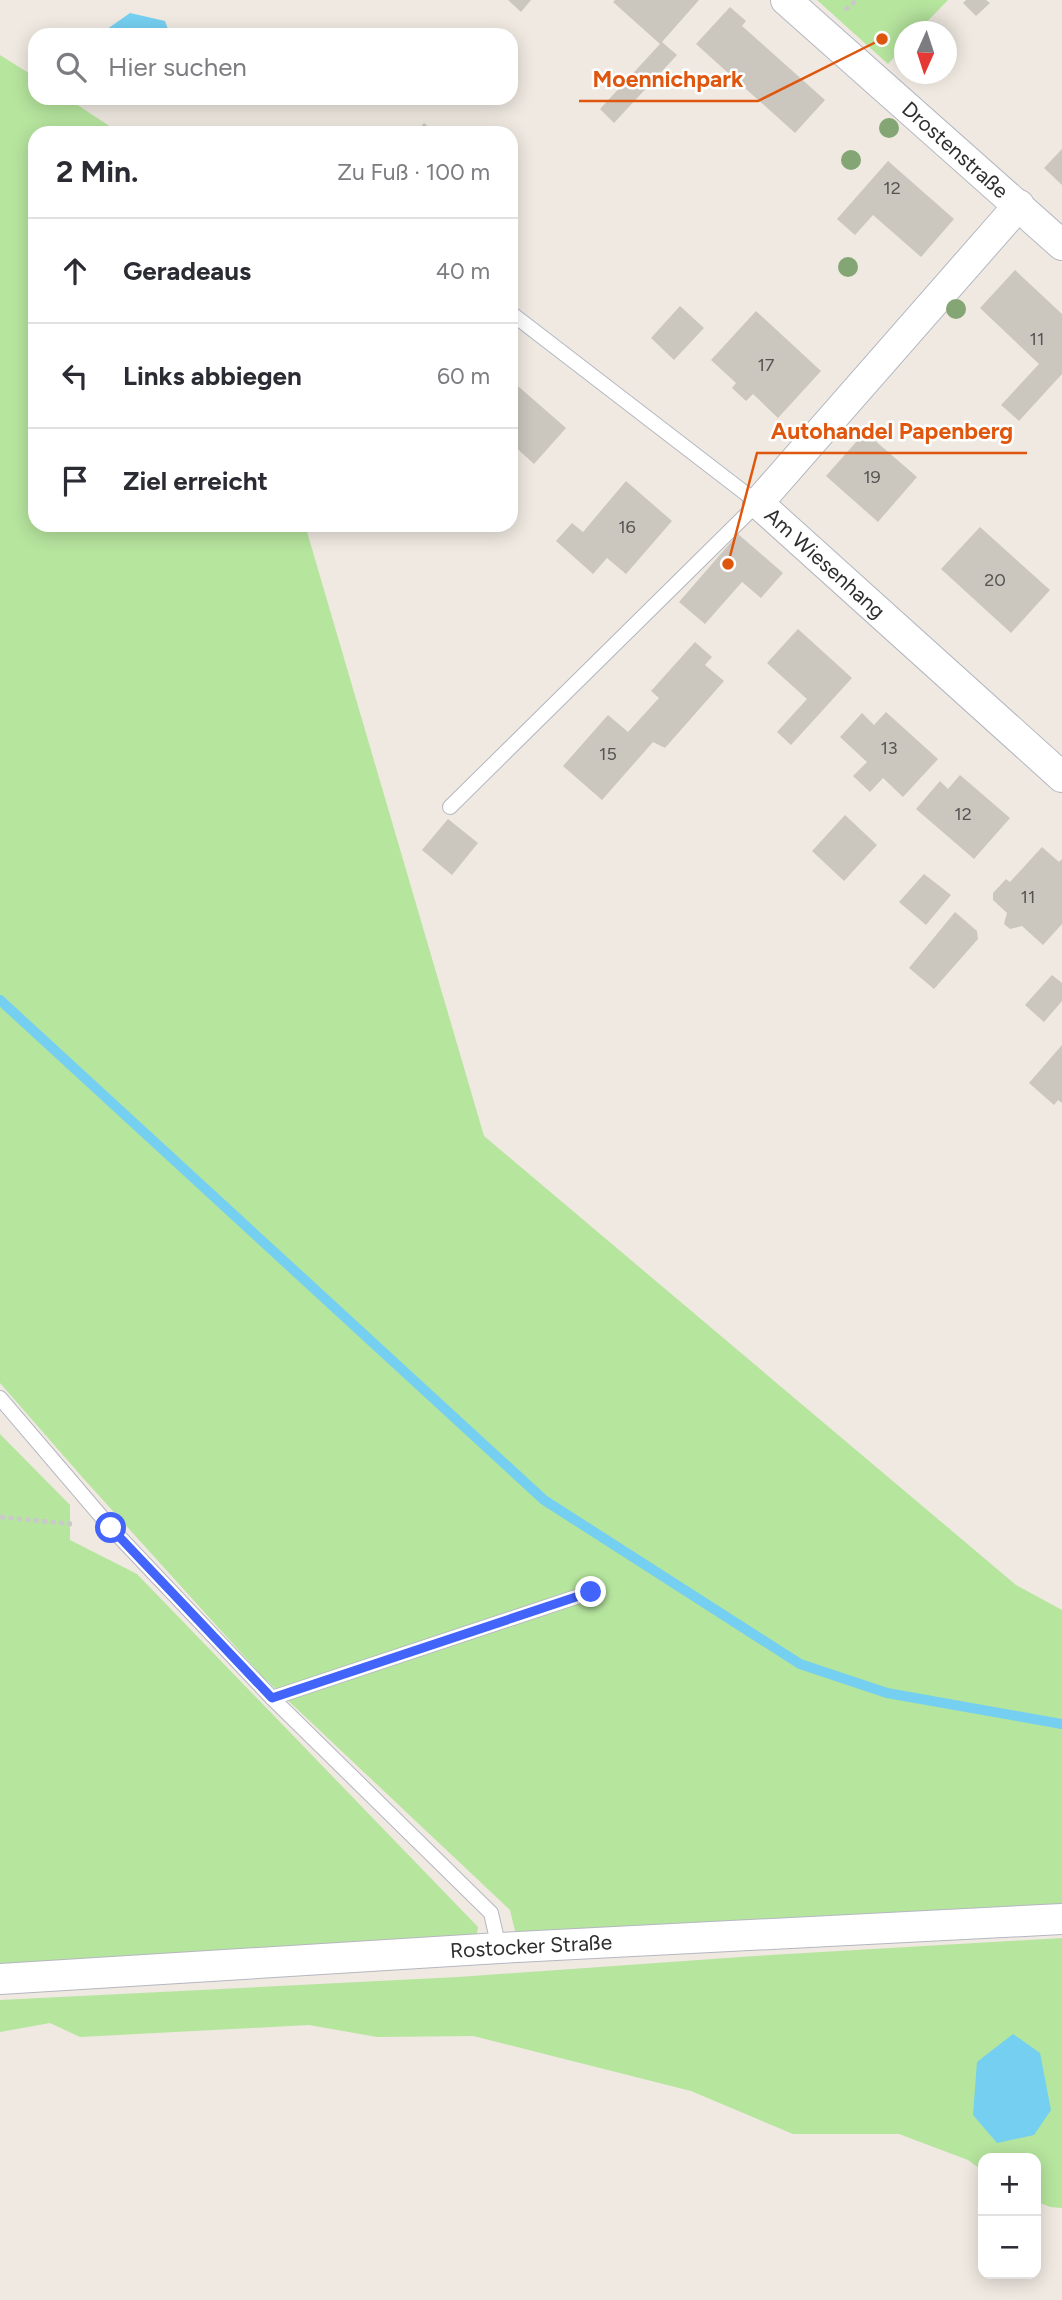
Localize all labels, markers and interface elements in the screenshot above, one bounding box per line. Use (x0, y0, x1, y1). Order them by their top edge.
north arrow (894, 21, 957, 84)
search box (28, 28, 518, 105)
icon: search (52, 48, 90, 86)
text: Hier suchen (108, 51, 247, 83)
callout: Moennichpark (579, 57, 758, 101)
text: Moennichpark (593, 65, 744, 93)
street label: Drostenstraße (897, 96, 1014, 203)
text: 2 Min. (56, 153, 139, 190)
text: Zu Fuß · 100 m (337, 158, 490, 186)
house number: 12 (883, 177, 901, 199)
icon: ahead (56, 252, 94, 290)
text: Geradeaus (123, 255, 251, 287)
text: 40 m (436, 257, 490, 285)
house number: 11 (1030, 328, 1044, 350)
house number: 17 (757, 354, 775, 376)
icon: left (56, 357, 94, 395)
text: Links abbiegen (123, 360, 302, 392)
text: 60 m (437, 362, 490, 390)
callout: Autohandel Papenberg (757, 409, 1027, 453)
text: Autohandel Papenberg (771, 417, 1013, 445)
icon: arrive (56, 462, 94, 500)
text: Ziel erreicht (123, 465, 268, 497)
house number: 19 (863, 466, 881, 488)
street label: Am Wiesenhang (760, 502, 890, 623)
house number: 16 (618, 516, 636, 538)
house number: 20 (984, 569, 1006, 591)
house number: 13 (880, 737, 898, 759)
house number: 15 (599, 743, 617, 765)
house number: 12 (954, 803, 972, 825)
house number: 11 (1021, 886, 1035, 908)
route start (95, 1512, 126, 1543)
route end (575, 1576, 606, 1607)
street label: Rostocker Straße (449, 1929, 613, 1963)
map controls (978, 2153, 1041, 2279)
button: + (978, 2153, 1041, 2216)
button: − (978, 2216, 1041, 2279)

